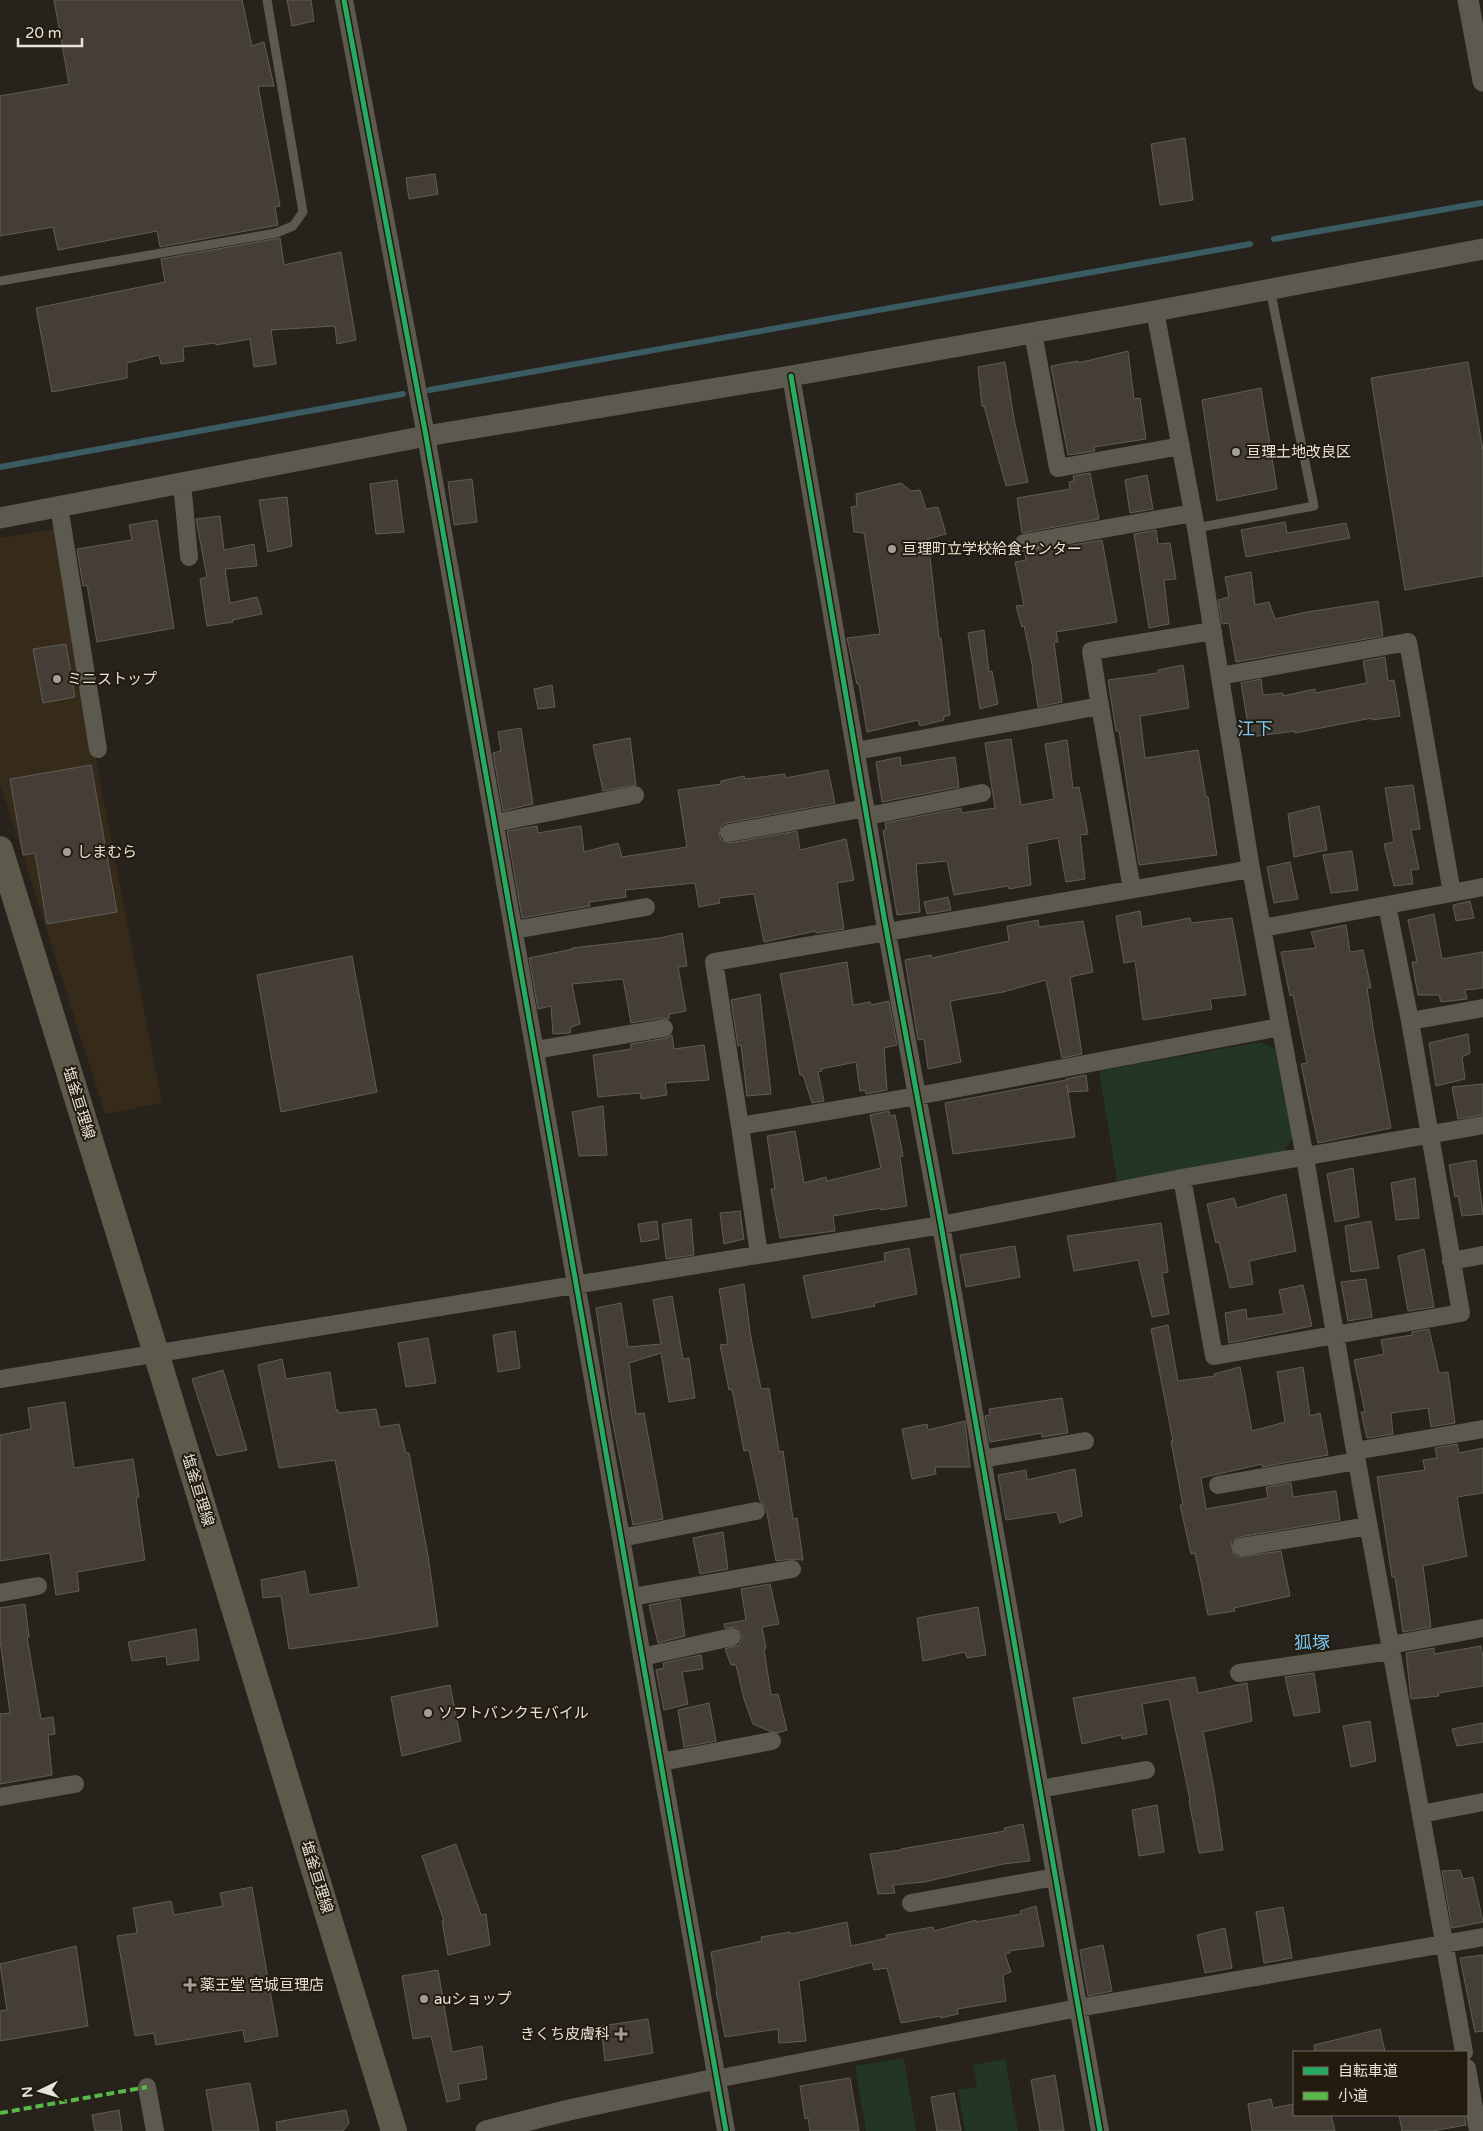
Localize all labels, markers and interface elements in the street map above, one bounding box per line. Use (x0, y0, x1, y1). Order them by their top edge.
scale bar (18, 15, 81, 47)
text: 20 m (25, 24, 62, 42)
place label: 亘理土地改良区 (1246, 443, 1351, 461)
marker: 亘理土地改良区 (1230, 446, 1242, 458)
place label: 亘理町立学校給食センター (902, 540, 1082, 558)
marker: 亘理町立学校給食センター (886, 543, 898, 555)
place label: ミニストップ (67, 670, 157, 688)
marker: ミニストップ (51, 673, 63, 685)
district label: 江下 (1237, 718, 1273, 740)
place label: しまむら (77, 843, 137, 861)
marker: しまむら (61, 846, 73, 858)
street label: 塩釜亘理線 (59, 1064, 99, 1142)
street label: 塩釜亘理線 (178, 1451, 218, 1529)
district label: 狐塚 (1294, 1632, 1330, 1654)
place label: ソフトバンクモバイル (438, 1704, 589, 1722)
marker: ソフトバンクモバイル (422, 1707, 434, 1719)
street label: 塩釜亘理線 (297, 1838, 337, 1916)
place label: 薬王堂 宮城亘理店 (200, 1976, 324, 1994)
marker: 薬王堂 宮城亘理店 (184, 1979, 196, 1991)
place label: auショップ (434, 1990, 512, 2008)
marker: auショップ (418, 1993, 430, 2005)
place label: きくち皮膚科 (520, 2025, 610, 2043)
marker: きくち皮膚科 (614, 2027, 628, 2041)
legend (1293, 2051, 1468, 2116)
text: 自転車道 (1338, 2062, 1398, 2080)
north arrow (15, 2066, 65, 2116)
text: N (19, 2086, 37, 2098)
text: 小道 (1338, 2087, 1368, 2105)

